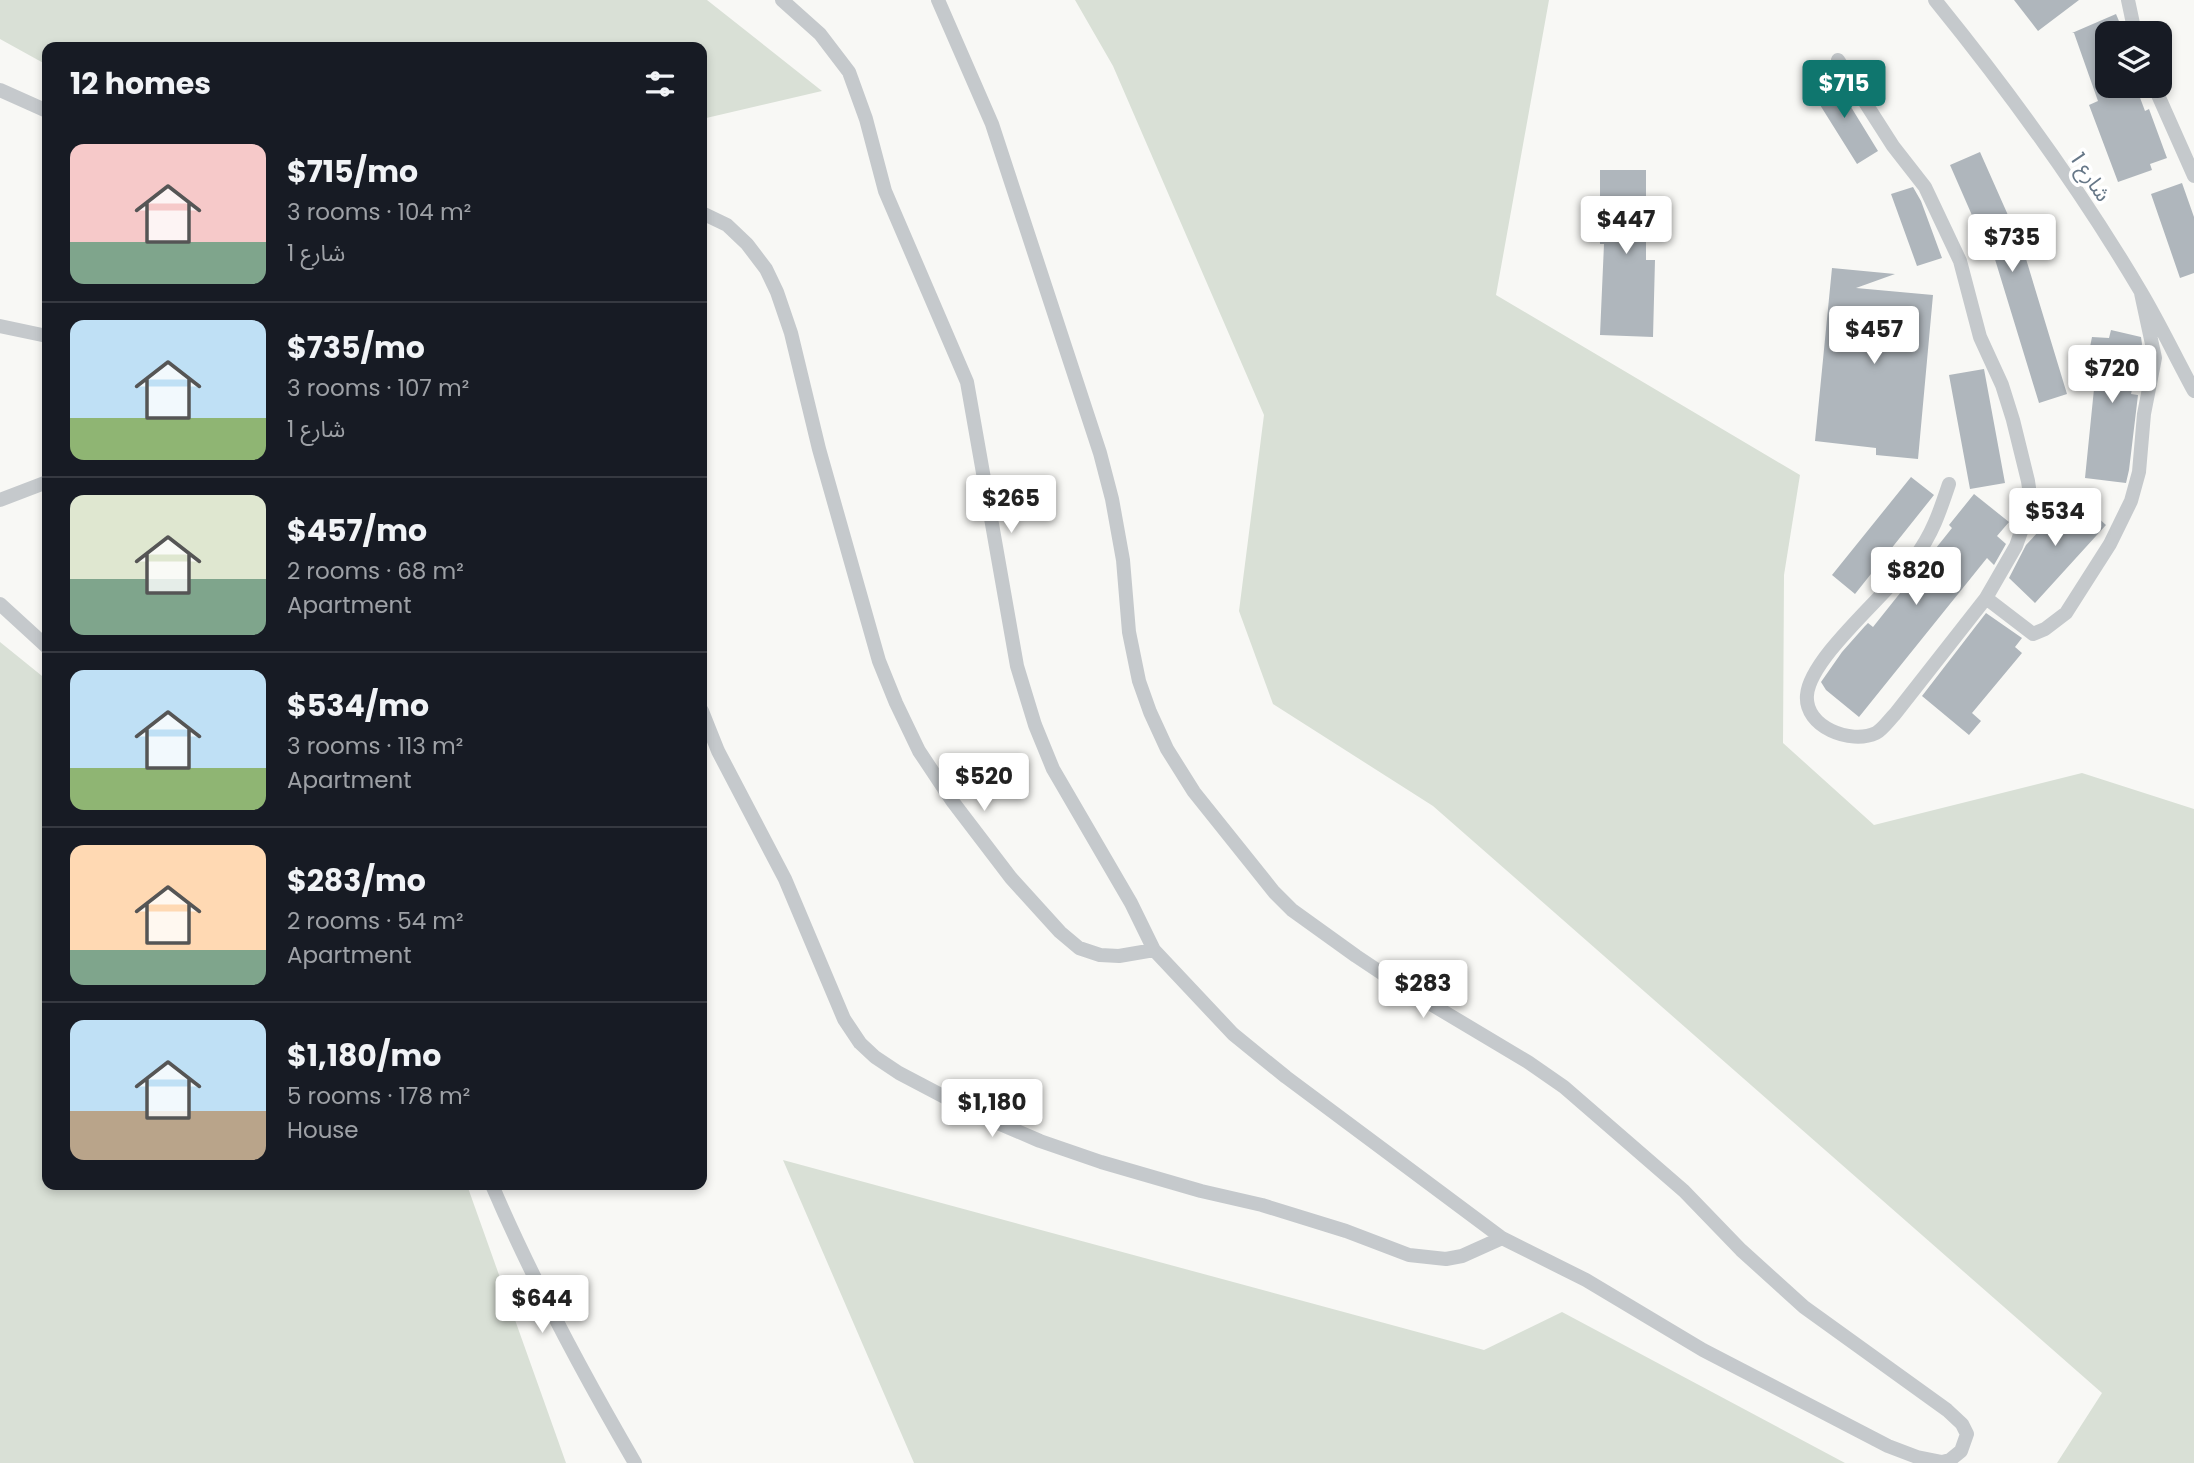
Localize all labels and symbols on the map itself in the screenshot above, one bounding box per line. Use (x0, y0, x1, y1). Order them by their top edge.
pin: $715 (1803, 60, 1885, 120)
street label: شارع 1 (2063, 147, 2118, 208)
pin: $447 (1585, 196, 1667, 256)
pin: $735 (1971, 215, 2053, 274)
pin: $457 (1833, 306, 1915, 366)
pin: $720 (2071, 346, 2153, 405)
pin: $265 (970, 476, 1052, 535)
pin: $534 (2014, 489, 2096, 548)
pin: $820 (1875, 548, 1957, 607)
pin: $520 (943, 754, 1025, 813)
pin: $283 (1382, 960, 1464, 1020)
pin: $1,180 (935, 1080, 1049, 1139)
pin: $644 (501, 1276, 583, 1335)

